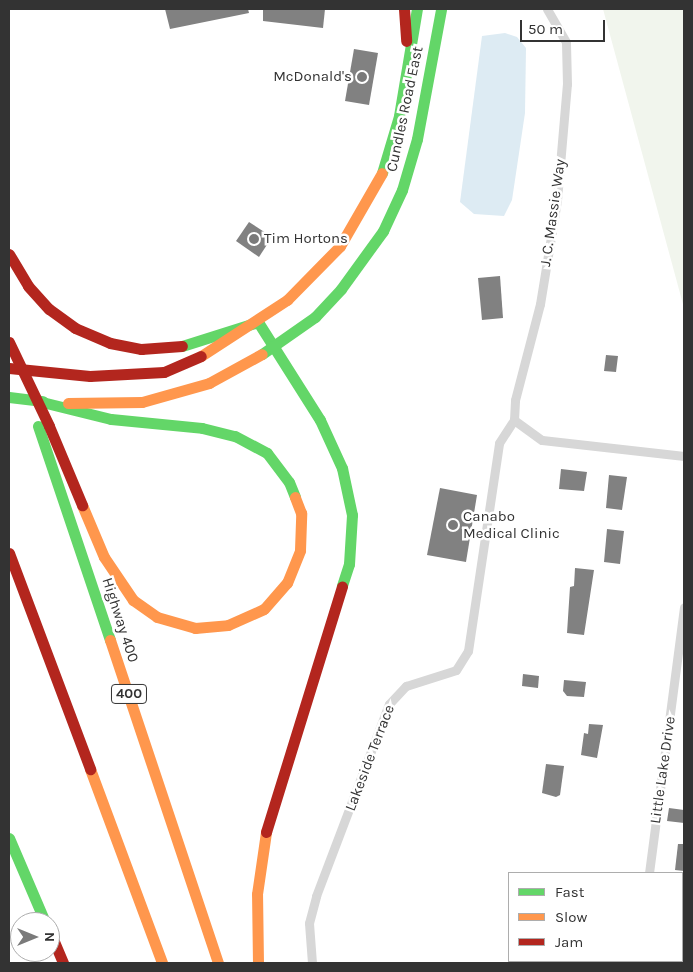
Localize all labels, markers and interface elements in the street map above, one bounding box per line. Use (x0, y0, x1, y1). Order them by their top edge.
scale bar (523, 10, 608, 42)
text: 50 m (528, 20, 563, 38)
street label: Cundles Road East (383, 45, 427, 173)
place label: McDonald's (273, 68, 352, 86)
marker: McDonald's (356, 71, 368, 83)
street label: J. C. Massie Way (537, 158, 569, 268)
place label: Tim Hortons (264, 230, 348, 248)
marker: Tim Hortons (248, 233, 260, 245)
place label: Canabo Medical Clinic (463, 507, 560, 542)
marker: Canabo Medical Clinic (447, 519, 459, 531)
street label: Highway 400 (98, 575, 142, 665)
road number: 400 (110, 682, 148, 706)
street label: Lakeside Terrace (341, 702, 399, 814)
street label: Little Lake Drive (647, 715, 679, 825)
legend (508, 872, 683, 962)
text: Fast (555, 883, 584, 901)
text: Slow (555, 908, 587, 926)
north arrow (10, 912, 60, 962)
text: N (41, 932, 58, 942)
text: Jam (555, 933, 583, 951)

